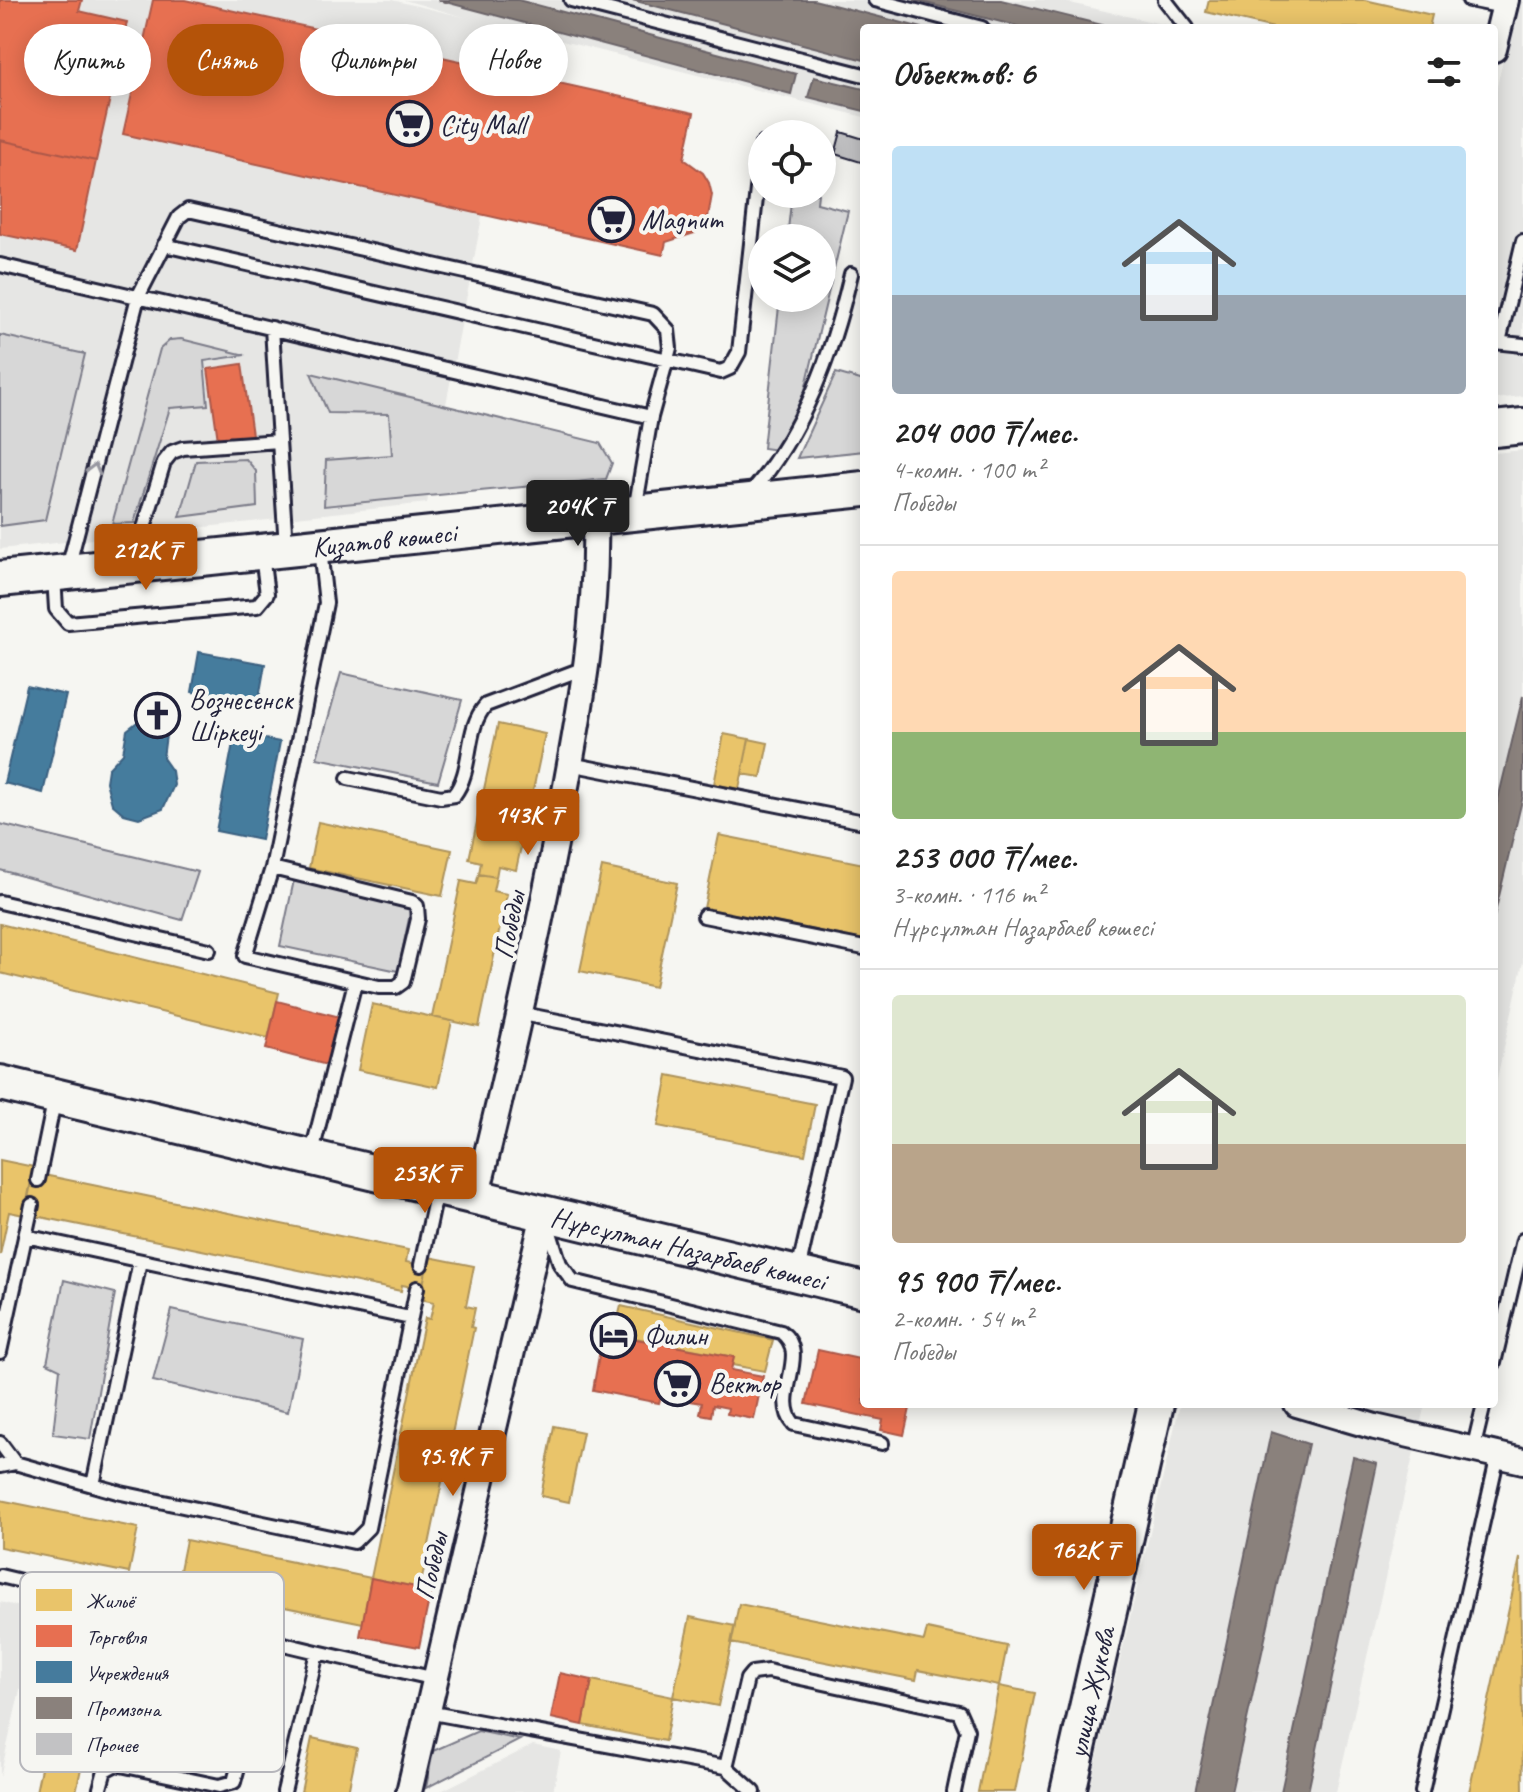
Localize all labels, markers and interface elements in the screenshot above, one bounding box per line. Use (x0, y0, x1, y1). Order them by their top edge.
chip: Купить (24, 24, 151, 96)
chip: Снять (167, 24, 284, 96)
chip: Фильтры (300, 24, 443, 96)
chip: Новое (459, 24, 568, 96)
icon: filters (1422, 50, 1466, 94)
text: Объектов: 6 (892, 51, 1035, 94)
supermarket icon: City Mall (385, 100, 433, 148)
place label: City Mall (440, 107, 530, 142)
map controls (748, 120, 836, 312)
button: locate (748, 120, 836, 208)
supermarket icon: Magnum (587, 195, 635, 243)
icon: home (1107, 198, 1251, 342)
place label: Magnum (642, 202, 724, 237)
button: layers (748, 224, 836, 312)
text: 204 000 ₸/мес. (892, 410, 1078, 453)
text: 4-комн. · 100 m² (892, 453, 1044, 486)
one-way arrow (84, 462, 101, 476)
pin: 204K ₸ (513, 480, 643, 548)
text: Победы (892, 486, 955, 519)
text: 204K ₸ (544, 489, 612, 522)
street label: Кизатов көшесі (310, 514, 461, 564)
pin: 212K ₸ (81, 524, 211, 592)
text: 212K ₸ (112, 533, 180, 566)
icon: home (1107, 623, 1251, 767)
place label: Вознесенск Шіркеуі (189, 682, 294, 749)
church icon: Вознесенск Шіркеуі (134, 691, 182, 739)
pin: 143K ₸ (463, 789, 593, 857)
text: 143K ₸ (494, 798, 562, 831)
text: 253 000 ₸/мес. (892, 835, 1077, 878)
text: 3-комн. · 116 m² (892, 878, 1044, 911)
street label: Победы (485, 886, 533, 962)
text: Нұрсұлтан Назарбаев көшесі (892, 911, 1153, 944)
icon: home (1107, 1047, 1251, 1191)
pin: 253K ₸ (360, 1147, 490, 1215)
text: 253K ₸ (392, 1156, 458, 1189)
street label: Нұрсұлтан Назарбаев көшесі (548, 1198, 833, 1299)
text: 95 900 ₸/мес. (892, 1259, 1061, 1302)
text: 2-комн. · 54 m² (892, 1302, 1032, 1335)
hotel icon: Филин (589, 1311, 637, 1359)
place label: Филин (644, 1318, 709, 1353)
text: Победы (892, 1335, 955, 1368)
supermarket icon: Вектор (654, 1359, 702, 1407)
place label: Вектор (709, 1366, 783, 1401)
pin: 95.9K ₸ (379, 1430, 527, 1498)
text: 95.9K ₸ (417, 1439, 489, 1472)
pin: 162K ₸ (1019, 1524, 1149, 1592)
street label: Победы (406, 1527, 456, 1603)
text: 162K ₸ (1050, 1533, 1118, 1566)
legend (20, 1572, 284, 1772)
text: Жильё (86, 1587, 138, 1615)
street label: улица Жукова (1058, 1621, 1123, 1763)
text: Торговля (86, 1623, 147, 1651)
text: Учреждения (86, 1659, 169, 1687)
text: Промзона (86, 1695, 162, 1723)
text: Прочее (86, 1731, 140, 1759)

